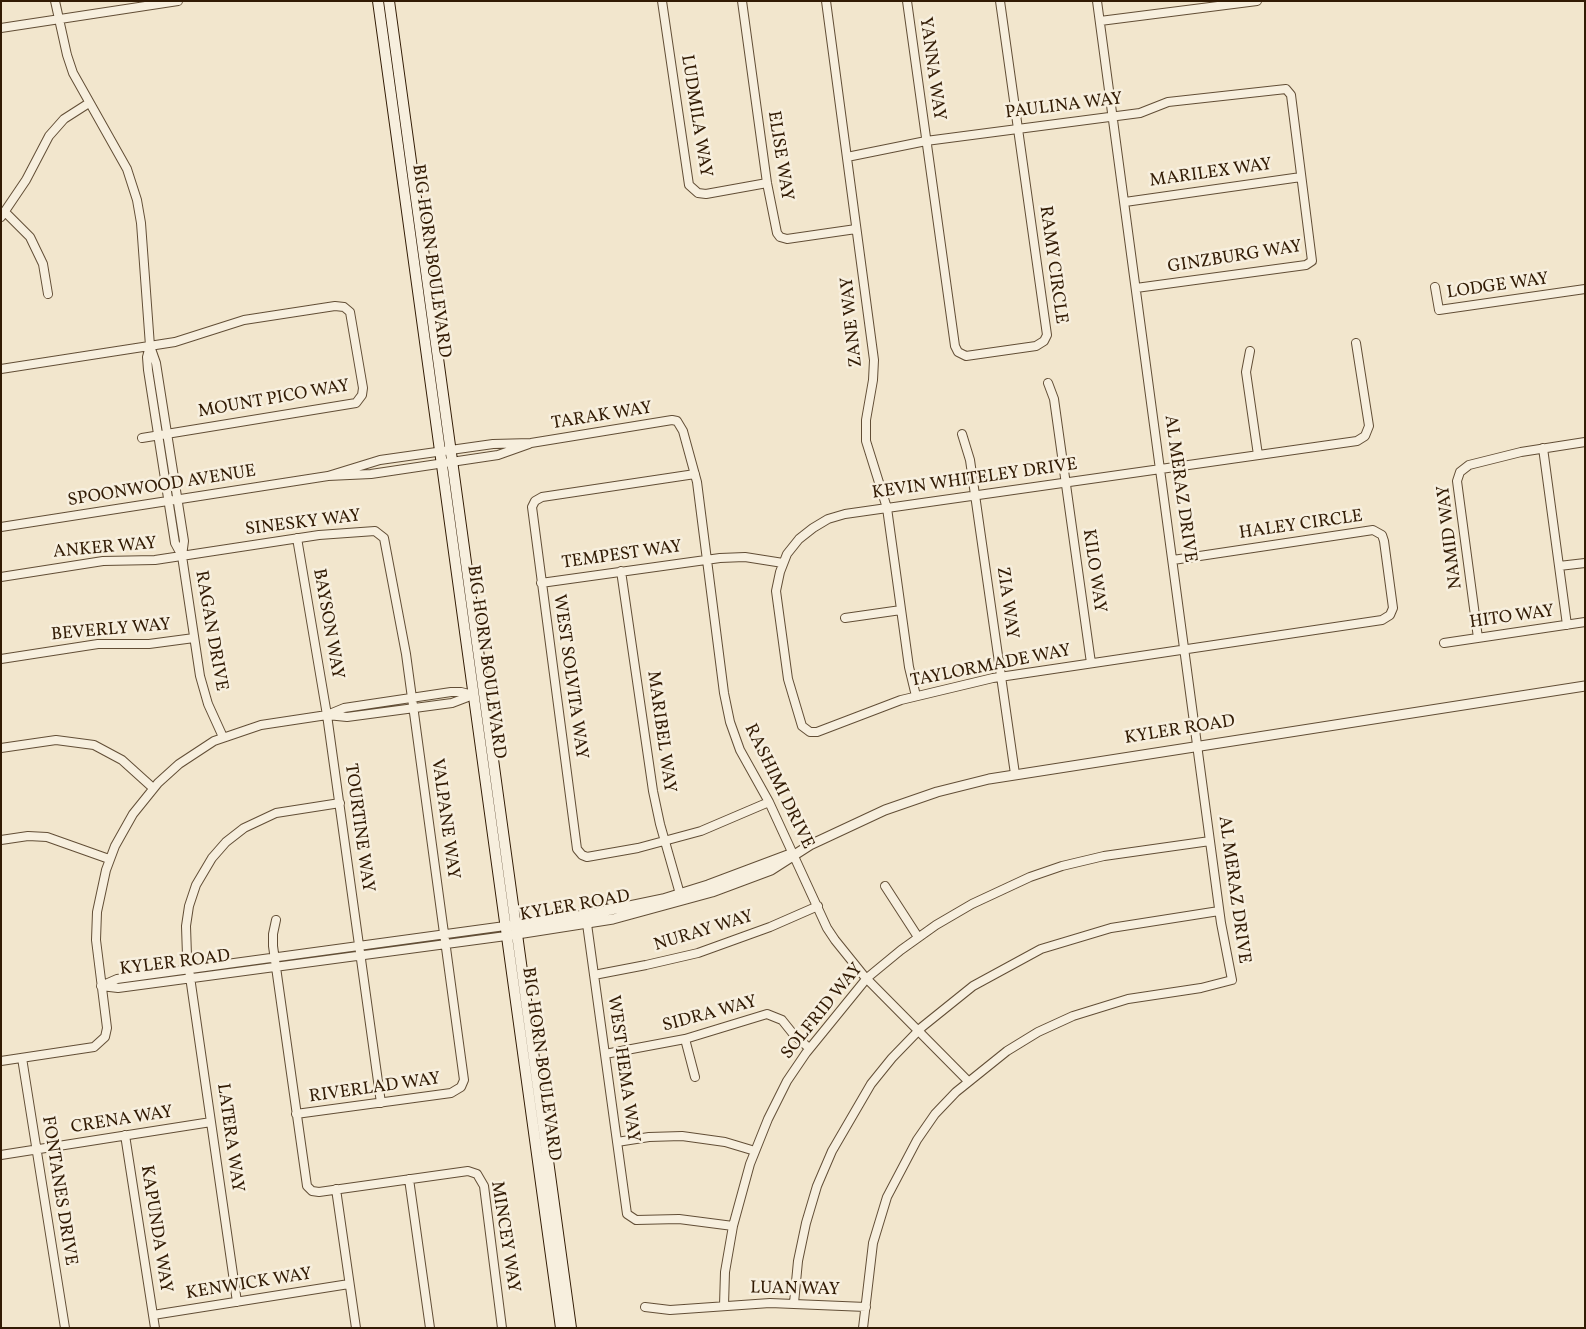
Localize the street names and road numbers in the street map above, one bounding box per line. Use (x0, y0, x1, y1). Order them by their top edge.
street label: YANNA WAY (913, 16, 949, 122)
street label: LUDMILA WAY (675, 53, 715, 179)
street label: PAULINA WAY (1004, 89, 1124, 125)
street label: ELISE WAY (761, 110, 797, 202)
street label: MARILEX WAY (1148, 155, 1274, 193)
street label: BIG HORN BOULEVARD (406, 163, 454, 359)
street label: RAMY CIRCLE (1033, 204, 1071, 326)
street label: GINZBURG WAY (1166, 237, 1304, 279)
street label: LODGE WAY (1446, 269, 1550, 305)
street label: ZANE WAY (838, 276, 868, 368)
street label: MOUNT PICO WAY (197, 376, 351, 424)
street label: TARAK WAY (550, 398, 654, 436)
street label: AL MERAZ DRIVE (1158, 414, 1200, 564)
street label: KEVIN WHITELEY DRIVE (871, 455, 1079, 505)
street label: SPOONWOOD AVENUE (66, 461, 258, 513)
street label: NAMID WAY (1434, 484, 1468, 590)
street label: SINESKY WAY (244, 506, 362, 542)
street label: HALEY CIRCLE (1238, 507, 1364, 545)
street label: KILO WAY (1076, 528, 1110, 614)
street label: ANKER WAY (52, 534, 158, 564)
street label: TEMPEST WAY (561, 537, 683, 575)
street label: BIG HORN BOULEVARD (461, 564, 509, 760)
street label: ZIA WAY (990, 565, 1022, 641)
street label: BAYSON WAY (307, 567, 347, 681)
street label: RAGAN DRIVE (189, 569, 231, 693)
street label: WEST SOLVITA WAY (547, 593, 591, 761)
street label: HITO WAY (1468, 601, 1556, 635)
street label: BEVERLY WAY (50, 615, 172, 647)
street label: TAYLORMADE WAY (909, 641, 1073, 693)
street label: MARIBEL WAY (641, 670, 679, 794)
street label: KYLER ROAD (1123, 712, 1237, 750)
street label: RASHIMI DRIVE (738, 721, 818, 853)
street label: VALPANE WAY (425, 757, 463, 881)
street label: TOURTINE WAY (338, 762, 378, 894)
street label: AL MERAZ DRIVE (1212, 815, 1254, 965)
street label: KYLER ROAD (518, 887, 632, 927)
street label: NURAY WAY (652, 907, 756, 957)
street label: KYLER ROAD (118, 946, 232, 982)
street label: SOLFRID WAY (778, 960, 868, 1064)
street label: BIG HORN BOULEVARD (516, 966, 564, 1162)
street label: SIDRA WAY (660, 992, 760, 1038)
street label: WEST HEMA WAY (601, 994, 643, 1144)
street label: RIVERLAD WAY (308, 1069, 442, 1109)
street label: LATERA WAY (211, 1082, 247, 1194)
street label: CRENA WAY (69, 1102, 175, 1140)
street label: FONTANES DRIVE (36, 1115, 80, 1267)
street label: KAPUNDA WAY (134, 1164, 176, 1294)
street label: MINCEY WAY (485, 1180, 523, 1294)
street label: KENWICK WAY (184, 1264, 314, 1306)
street label: LUAN WAY (750, 1278, 840, 1302)

